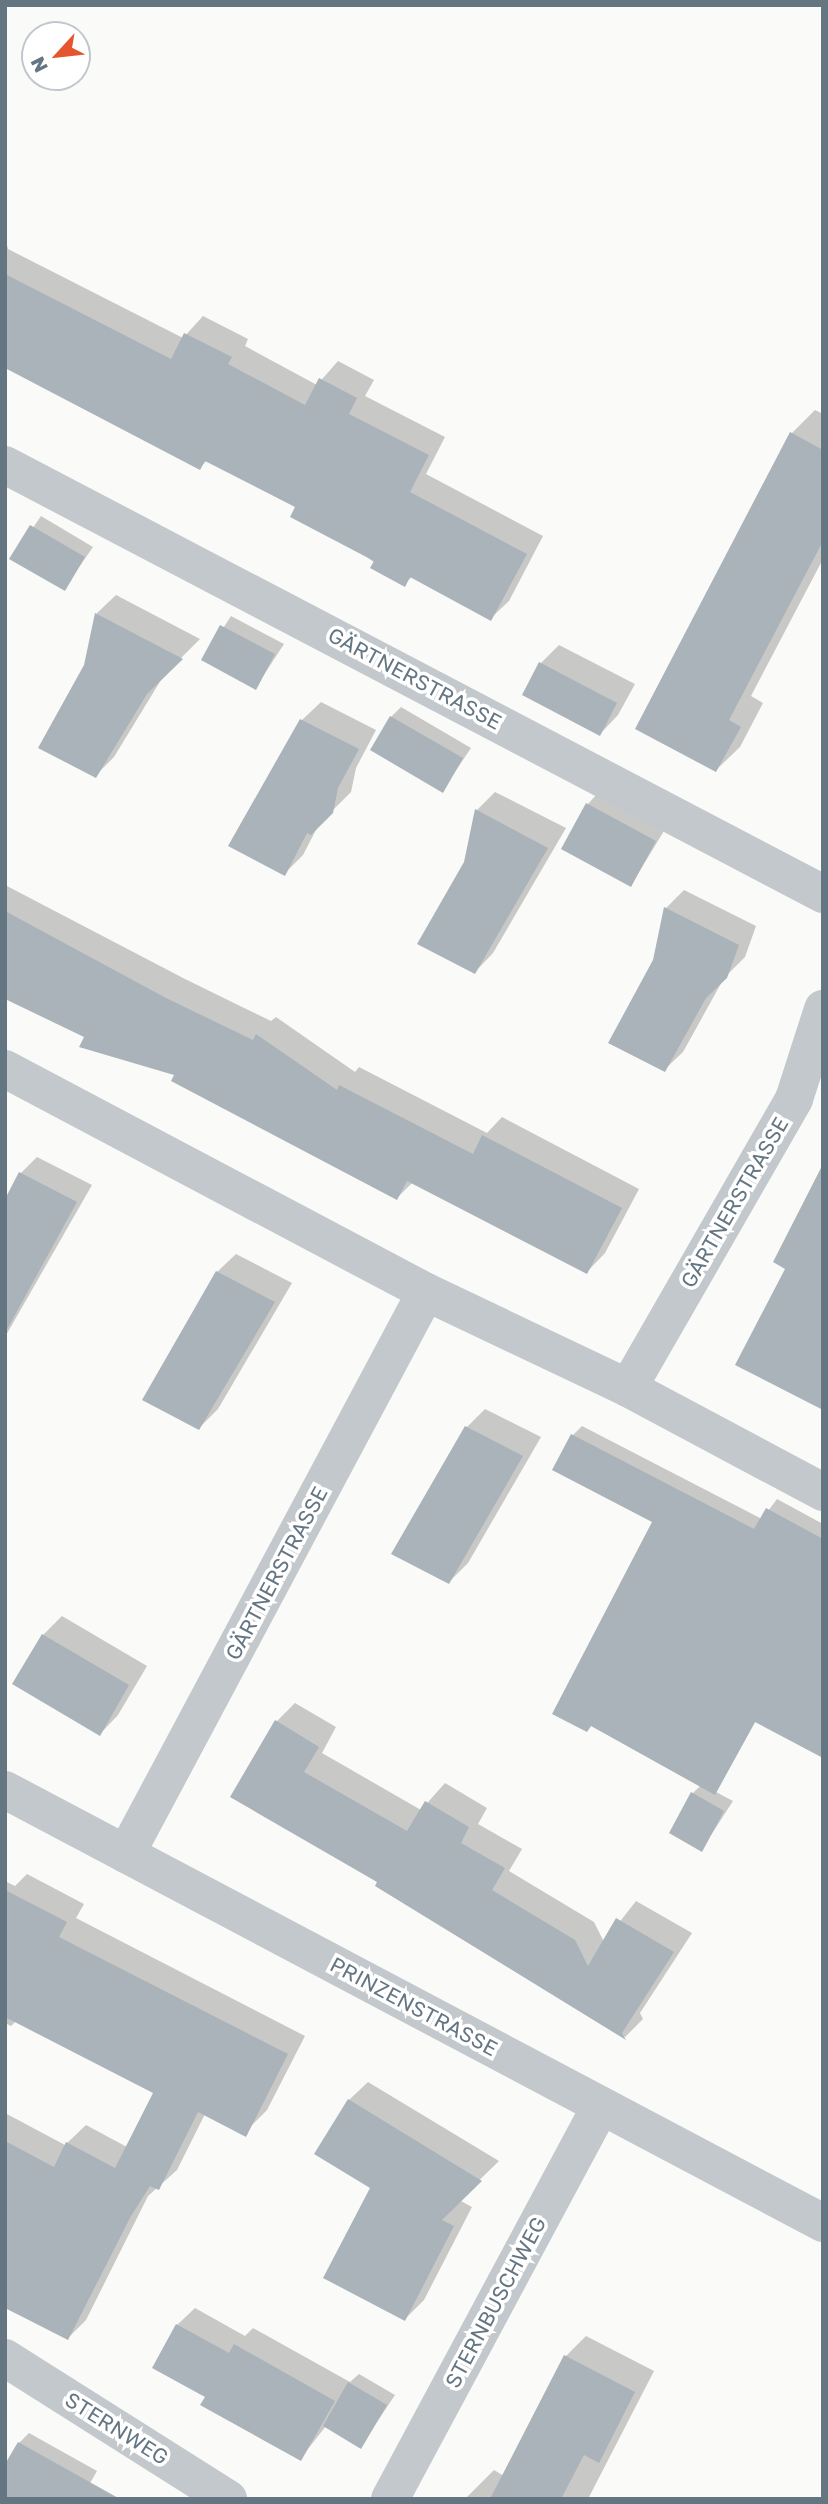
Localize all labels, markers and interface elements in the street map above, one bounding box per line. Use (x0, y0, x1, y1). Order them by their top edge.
north arrow (21, 21, 91, 91)
text: N (25, 53, 52, 77)
street label: GÄRTNERSTRASSE (324, 622, 506, 734)
street label: GÄRTNERSTRASSE (675, 1112, 793, 1292)
street label: GÄRTNERSTRASSE (220, 1482, 332, 1664)
street label: PRINZENSTRASSE (326, 1951, 502, 2061)
street label: STERNBUSCHWEG (439, 2212, 551, 2392)
street label: STERNWEG (61, 2386, 173, 2470)

